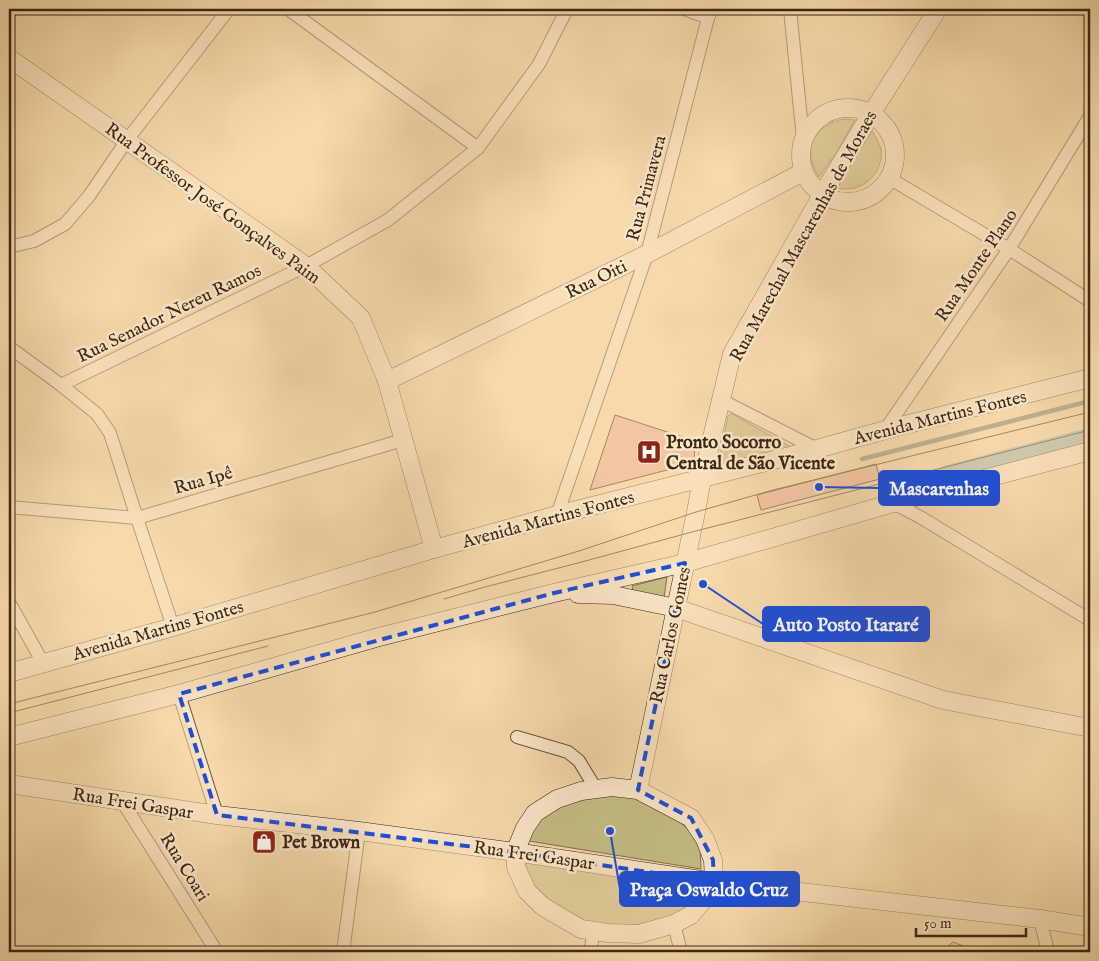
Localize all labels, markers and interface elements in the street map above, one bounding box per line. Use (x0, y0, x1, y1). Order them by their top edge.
street label: Rua Marechal Mascarenhas de Moraes (725, 107, 883, 366)
street label: Rua Professor José Gonçalves Paim (100, 118, 324, 290)
street label: Rua Primavera (622, 133, 673, 244)
street label: Rua Monte Plano (931, 205, 1024, 327)
street label: Rua Oiti (562, 256, 631, 305)
street label: Rua Senador Nereu Ramos (74, 260, 265, 369)
street label: Avenida Martins Fontes (851, 386, 1029, 451)
place label: Pronto Socorro Central de São Vicente (666, 432, 836, 476)
hospital icon: Pronto Socorro Central de São Vicente (636, 439, 662, 465)
street label: Rua Ipê (171, 462, 236, 501)
callout: Mascarenhas (879, 471, 999, 505)
text: Mascarenhas (889, 478, 989, 502)
street label: Avenida Martins Fontes (459, 486, 637, 555)
street label: Rua Carlos Gomes (646, 565, 697, 706)
street label: Avenida Martins Fontes (69, 596, 247, 667)
callout: Auto Posto Itararé (763, 607, 929, 641)
text: Auto Posto Itararé (772, 614, 919, 638)
street label: Rua Frei Gaspar (71, 784, 195, 825)
street label: Rua Coari (154, 829, 214, 906)
shop icon: Pet Brown (251, 829, 277, 855)
place label: Pet Brown (282, 832, 360, 855)
street label: Rua Frei Gaspar (472, 837, 596, 876)
callout: Praça Oswaldo Cruz (620, 872, 799, 906)
text: Praça Oswaldo Cruz (630, 879, 788, 903)
scale bar (916, 906, 1026, 938)
text: 50 m (924, 914, 952, 933)

